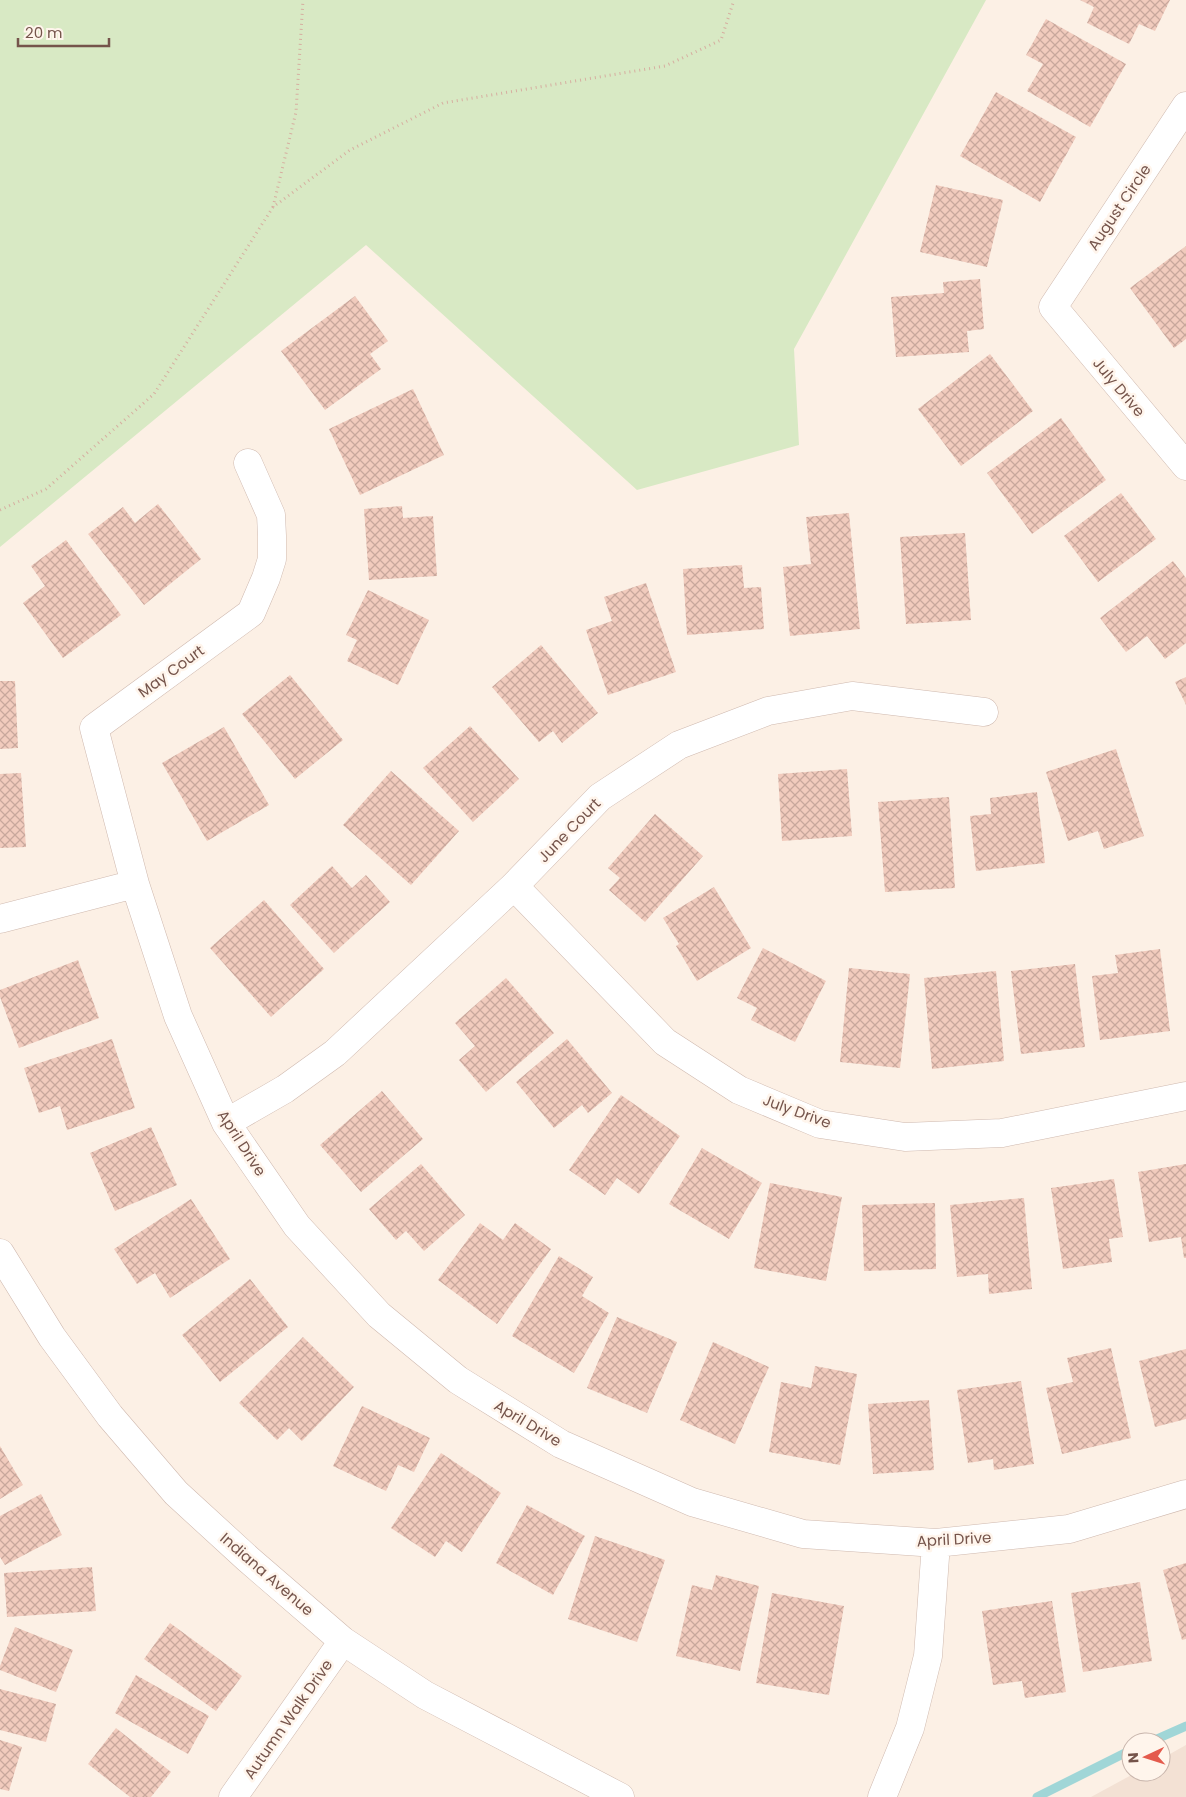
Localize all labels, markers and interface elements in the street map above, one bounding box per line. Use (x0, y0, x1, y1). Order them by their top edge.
scale bar (18, 15, 109, 47)
text: 20 m (25, 22, 63, 43)
street label: August Circle (1082, 160, 1156, 254)
street label: July Drive (1088, 353, 1150, 421)
street label: May Court (134, 640, 208, 702)
street label: June Court (533, 793, 605, 867)
street label: July Drive (760, 1089, 834, 1133)
street label: April Drive (213, 1106, 271, 1180)
street label: April Drive (491, 1395, 565, 1451)
street label: April Drive (916, 1527, 992, 1551)
street label: Indiana Avenue (216, 1528, 318, 1620)
street label: Autumn Walk Drive (239, 1655, 337, 1783)
north arrow (1121, 1732, 1171, 1782)
text: N (1123, 1752, 1143, 1764)

